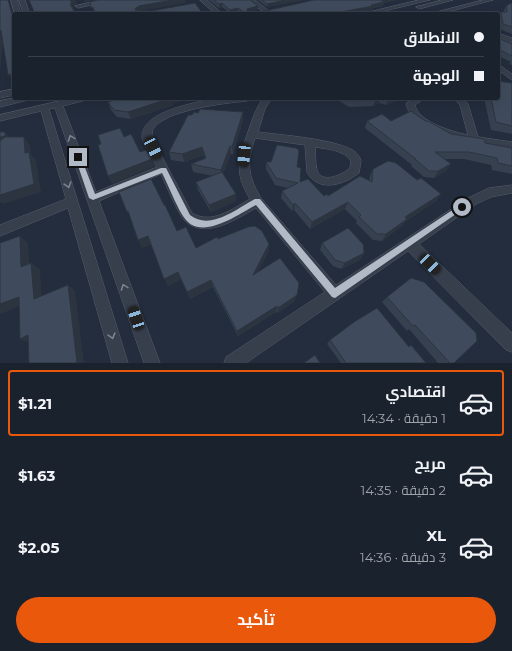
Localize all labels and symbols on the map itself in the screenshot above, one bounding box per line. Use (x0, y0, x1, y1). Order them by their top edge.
one-way arrow (67, 135, 75, 142)
car (142, 135, 164, 161)
car (237, 143, 251, 167)
route end (69, 148, 87, 166)
one-way arrow (63, 181, 72, 188)
route start (453, 198, 471, 216)
car (417, 251, 443, 277)
one-way arrow (121, 283, 129, 290)
car (126, 305, 146, 331)
one-way arrow (107, 333, 116, 340)

